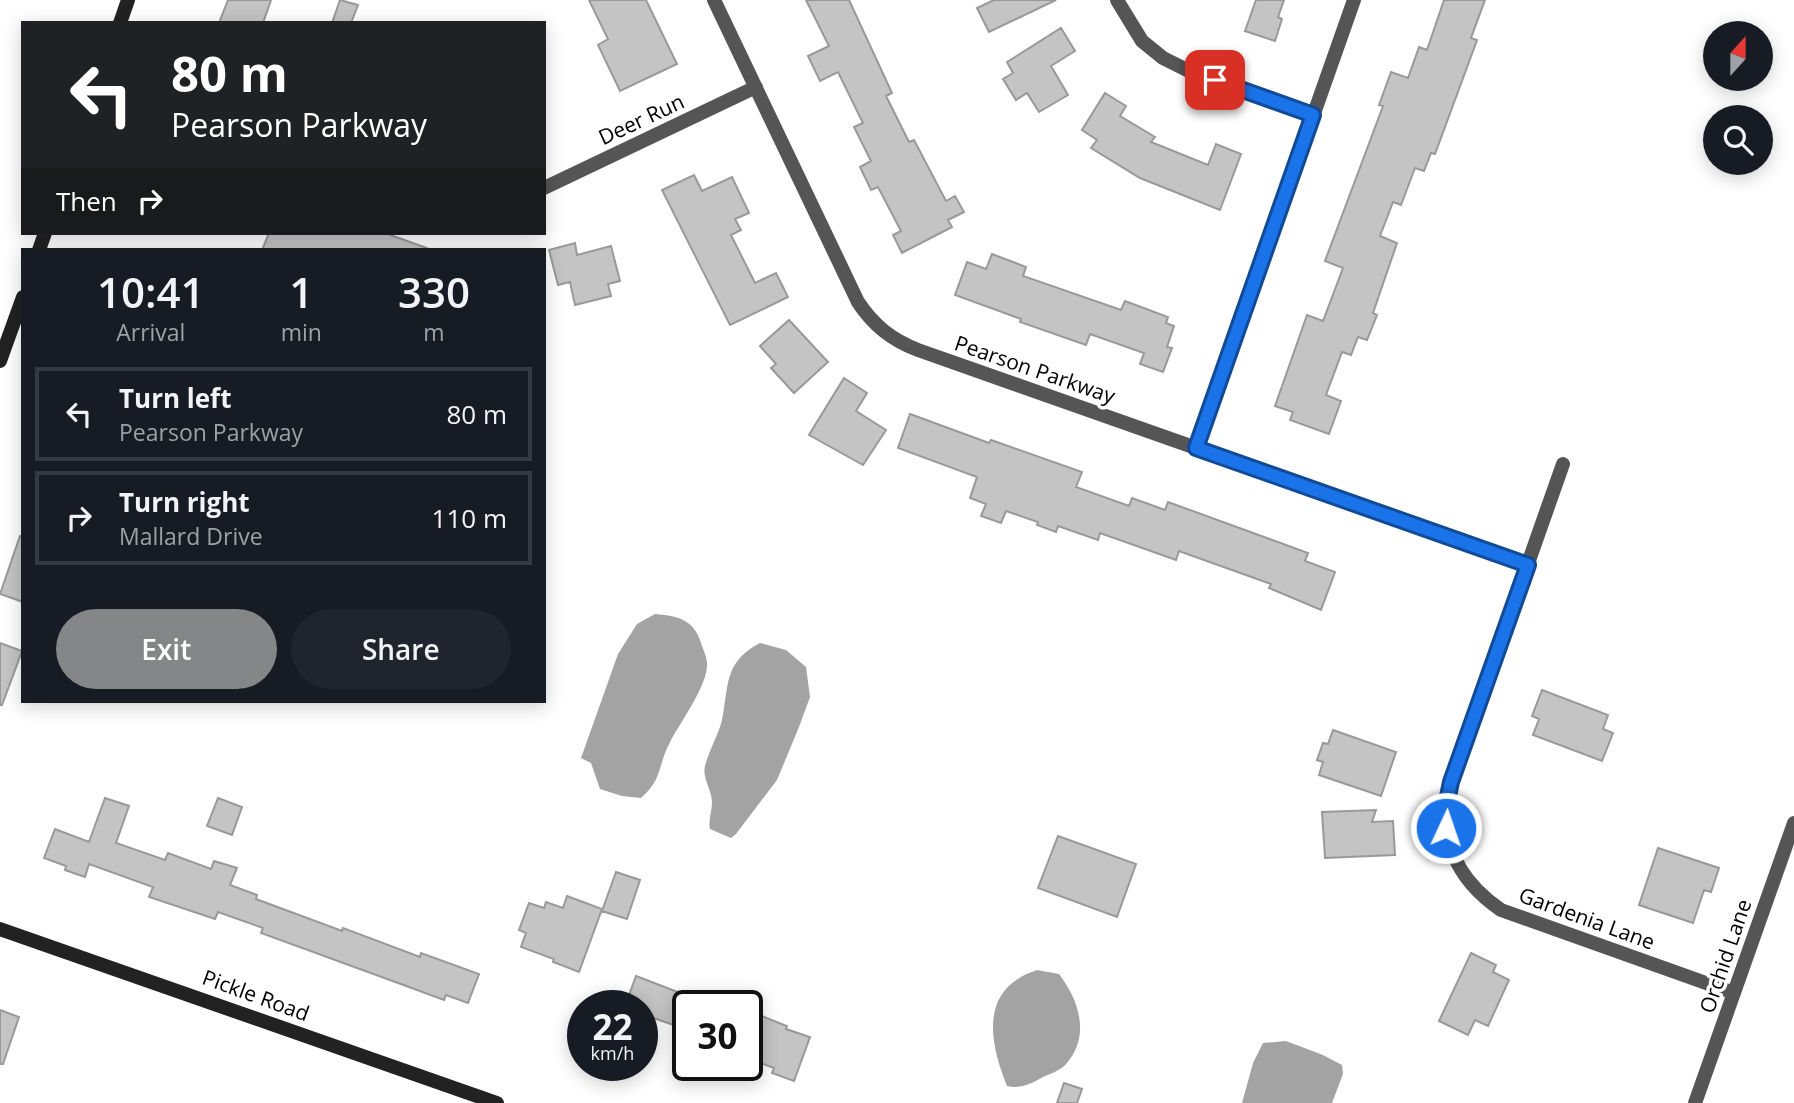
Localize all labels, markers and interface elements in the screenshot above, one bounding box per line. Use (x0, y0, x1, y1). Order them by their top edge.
north arrow (1703, 21, 1773, 91)
map controls (1703, 21, 1773, 175)
text: 80 m (171, 40, 288, 106)
icon: left (56, 49, 147, 140)
pin (1185, 50, 1245, 110)
icon: arrive (1196, 61, 1234, 99)
street label: Deer Run (594, 87, 688, 151)
text: Pearson Parkway (171, 103, 427, 146)
button: search (1703, 105, 1773, 175)
icon: right (131, 182, 169, 220)
text: Then (56, 183, 117, 219)
text: 10:41 (97, 263, 205, 320)
text: 1 (289, 263, 313, 320)
text: 330 (398, 263, 470, 320)
text: Arrival (116, 316, 185, 348)
text: min (281, 316, 322, 348)
text: m (423, 316, 445, 348)
street label: Pearson Parkway (951, 328, 1119, 410)
text: Turn left (119, 380, 231, 416)
icon: left (60, 395, 98, 433)
text: 80 m (446, 396, 507, 432)
text: Pearson Parkway (119, 416, 303, 448)
text: Turn right (119, 484, 250, 520)
icon: right (60, 499, 98, 537)
text: 110 m (432, 500, 507, 536)
text: Mallard Drive (119, 520, 263, 552)
button: Exit (56, 609, 277, 689)
button: Share (291, 609, 511, 689)
position arrow (1409, 791, 1483, 865)
street label: Gardenia Lane (1515, 880, 1659, 956)
street label: Orchid Lane (1692, 895, 1758, 1017)
street label: Pickle Road (199, 963, 313, 1027)
speed limit sign: 30 (672, 990, 763, 1081)
text: 22 (592, 1003, 633, 1050)
text: km/h (591, 1041, 634, 1065)

